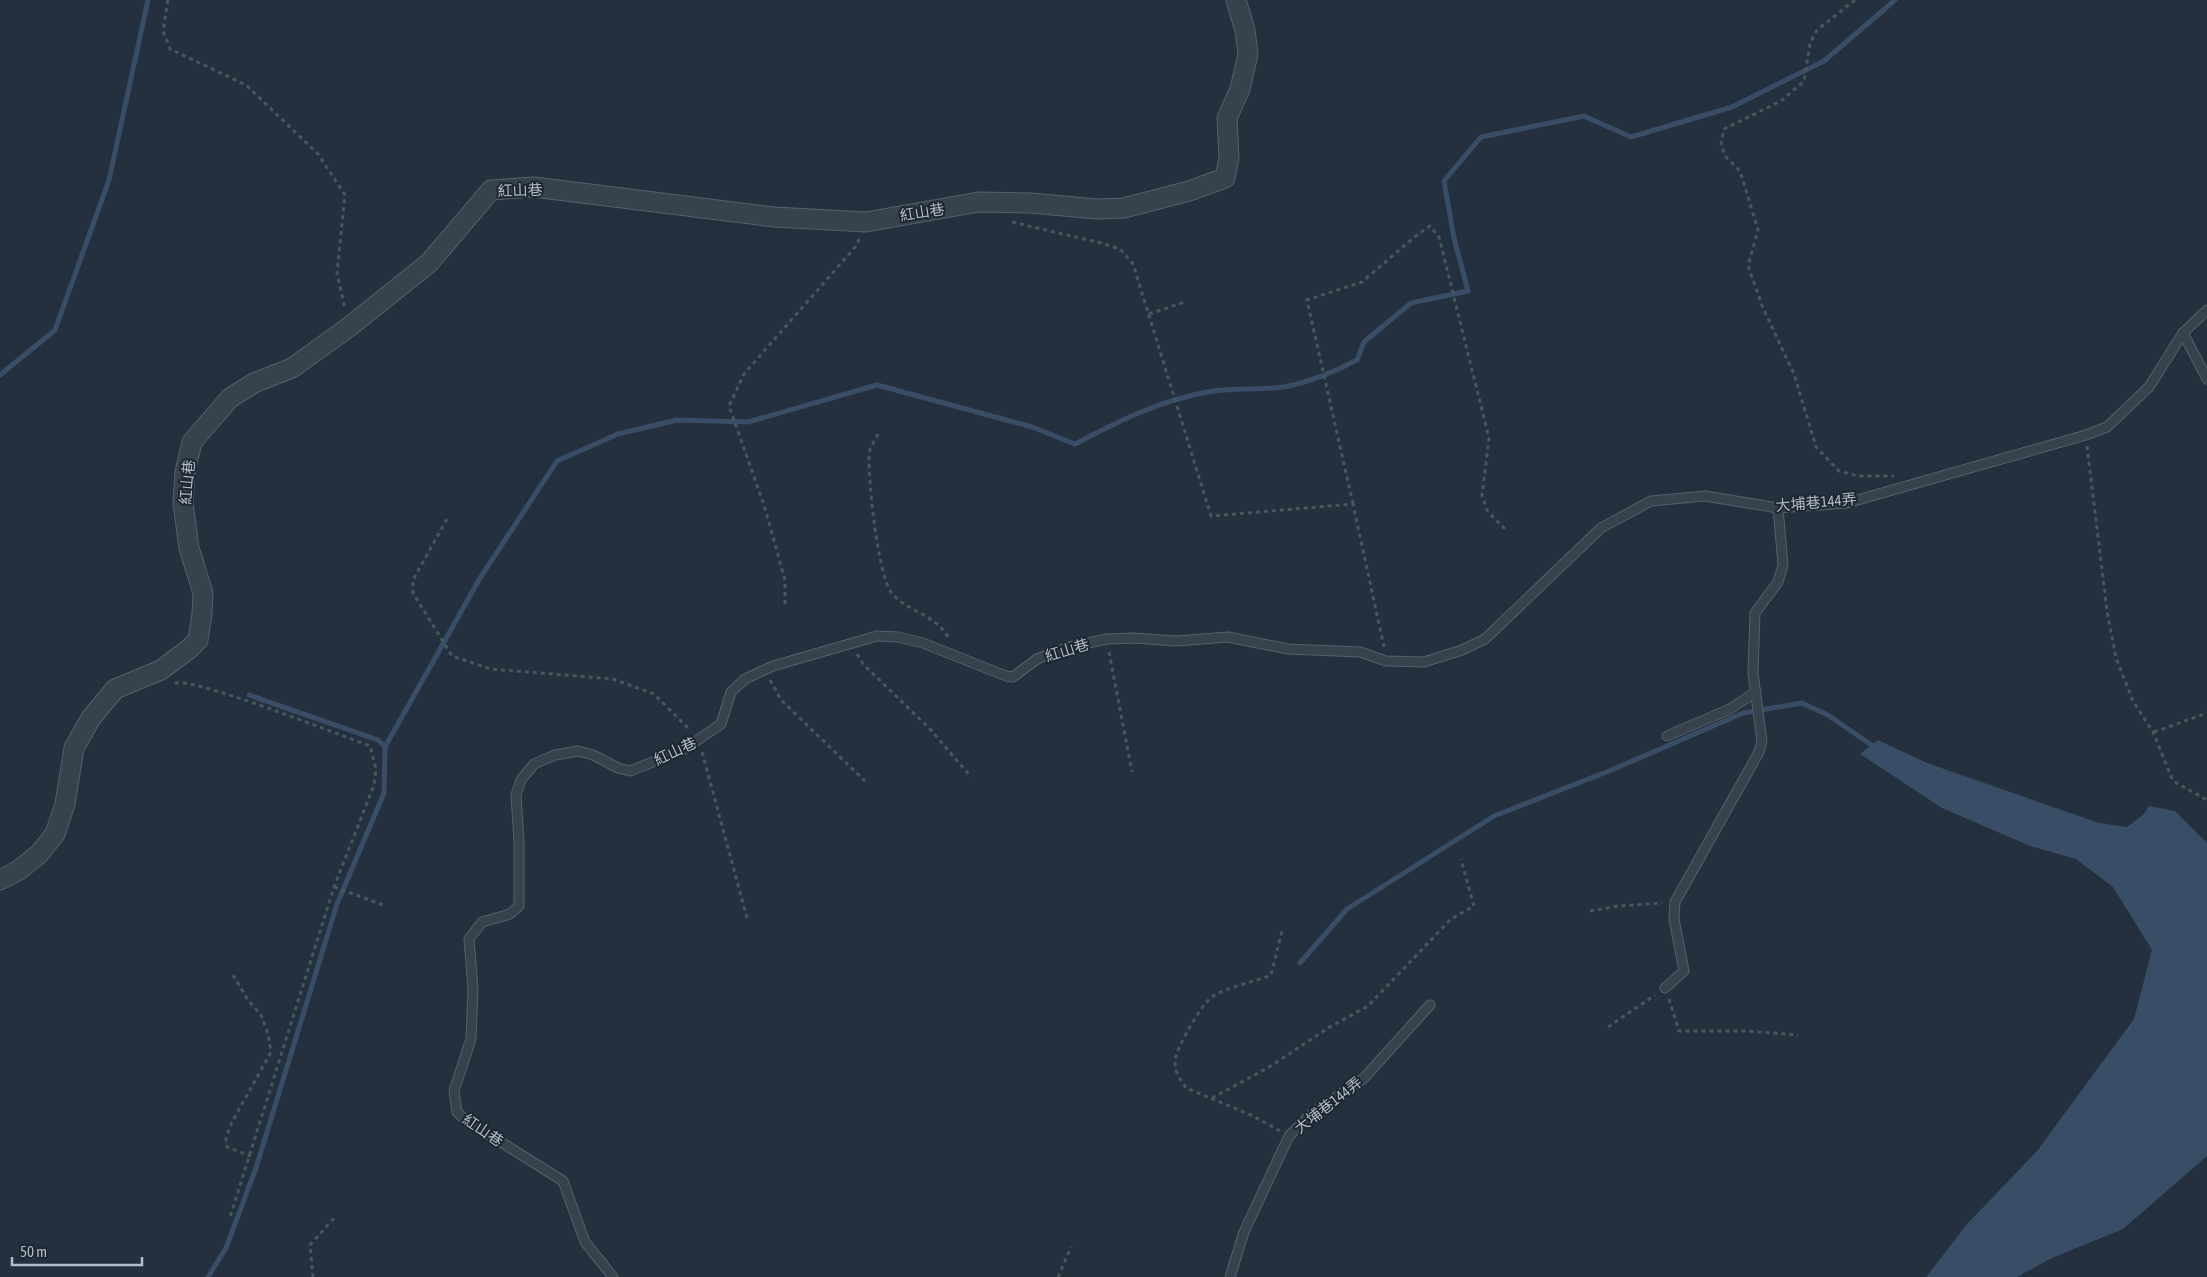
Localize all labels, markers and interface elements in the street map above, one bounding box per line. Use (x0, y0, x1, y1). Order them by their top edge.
street label: 紅山巷 (497, 181, 543, 199)
street label: 紅山巷 (898, 200, 946, 224)
street label: 紅山巷 (177, 459, 197, 505)
street label: 大埔巷144弄 (1775, 490, 1857, 514)
street label: 紅山巷 (1043, 635, 1091, 665)
street label: 紅山巷 (651, 734, 699, 768)
street label: 大埔巷144弄 (1291, 1073, 1365, 1137)
street label: 紅山巷 (460, 1110, 506, 1150)
scale bar (12, 1234, 142, 1266)
text: 50 m (20, 1243, 47, 1260)

